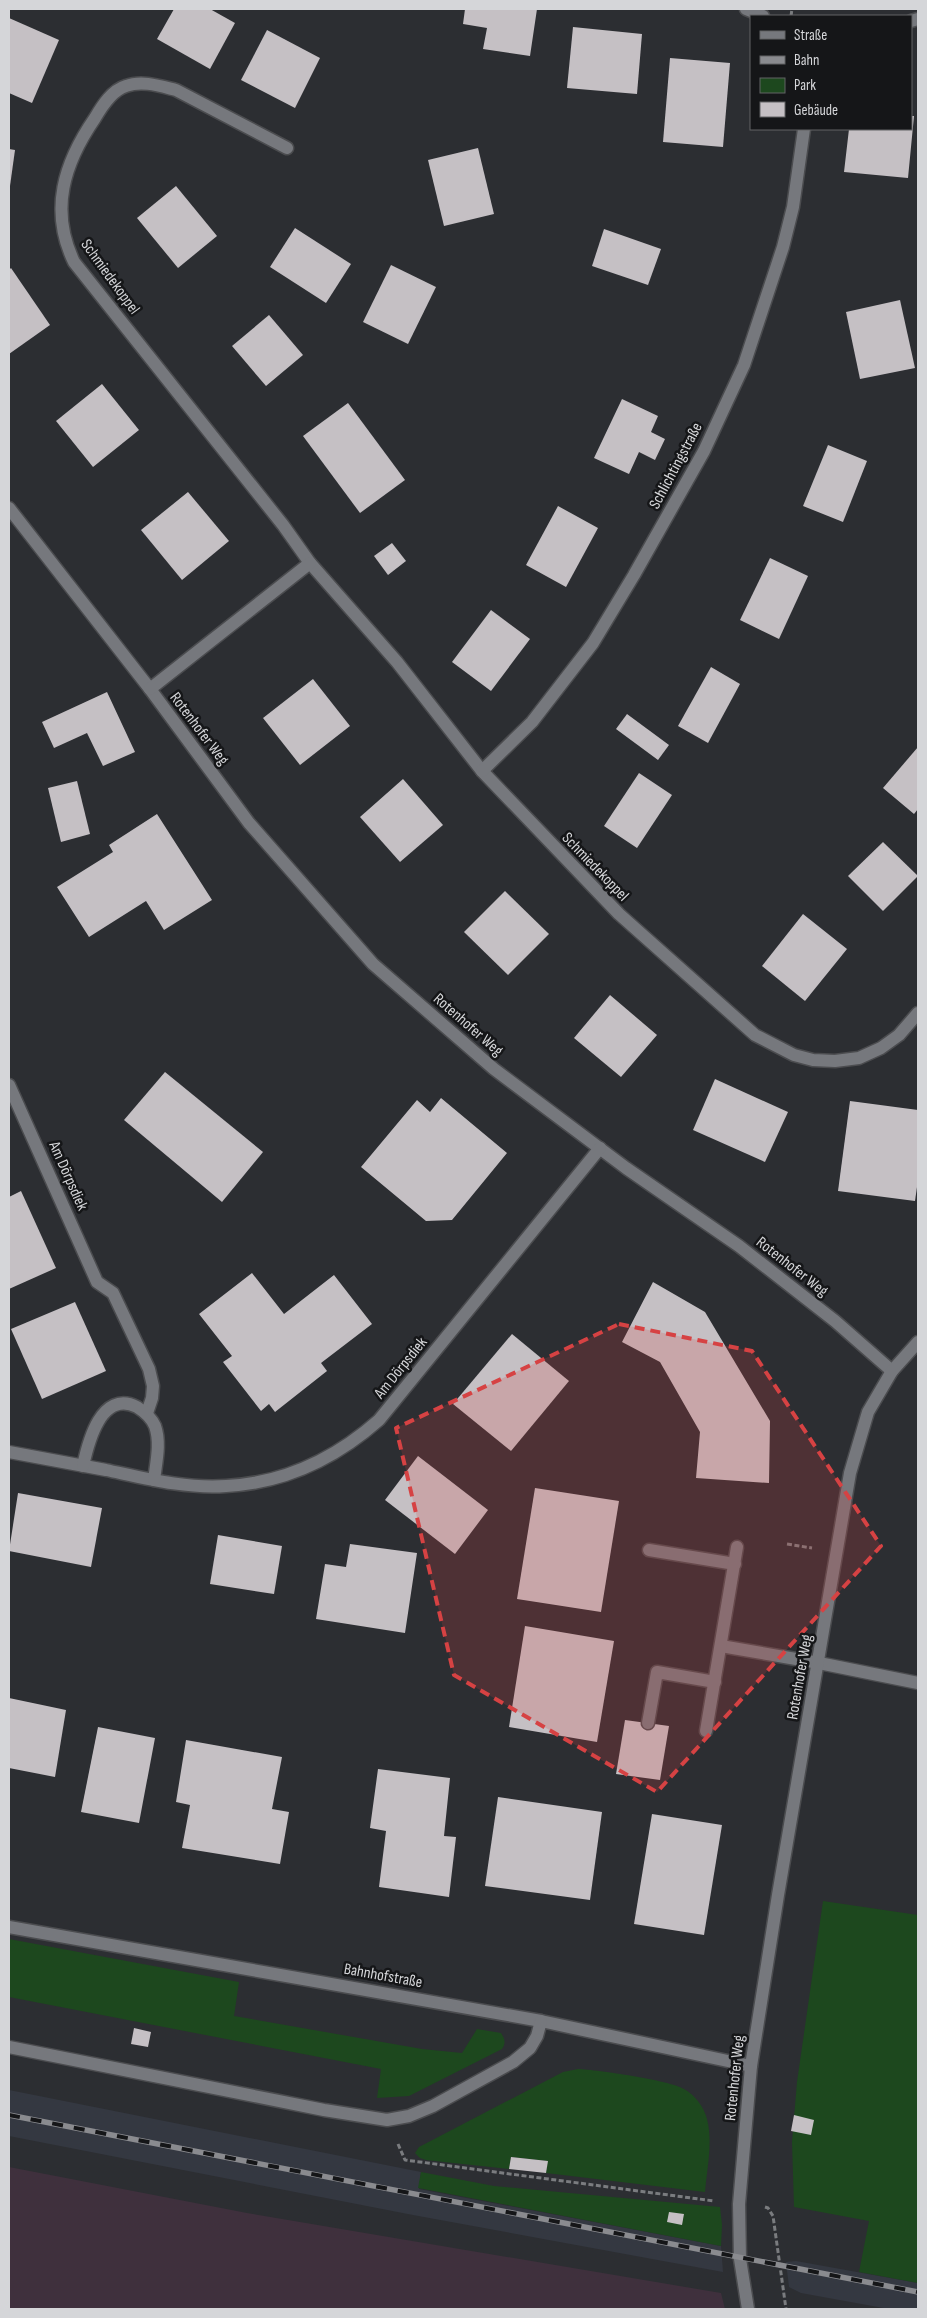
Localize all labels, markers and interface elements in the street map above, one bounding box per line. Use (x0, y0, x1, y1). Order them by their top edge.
legend (750, 15, 912, 130)
text: Straße (794, 26, 827, 45)
text: Bahn (794, 51, 819, 70)
text: Park (794, 76, 816, 95)
text: Gebäude (794, 101, 838, 120)
street label: Schmiedekoppel (76, 236, 144, 318)
street label: Schlichtingstraße (645, 420, 707, 512)
street label: Rotenhofer Weg (165, 689, 233, 769)
street label: Schmiedekoppel (558, 829, 632, 905)
street label: Rotenhofer Weg (429, 990, 507, 1060)
street label: Am Dörpsdiek (44, 1138, 92, 1214)
street label: Rotenhofer Weg (752, 1233, 832, 1301)
street label: Am Dörpsdiek (370, 1333, 432, 1403)
street label: Rotenhofer Weg (783, 1633, 817, 1721)
street label: Bahnhofstraße (342, 1960, 424, 1992)
street label: Rotenhofer Weg (721, 2034, 749, 2122)

